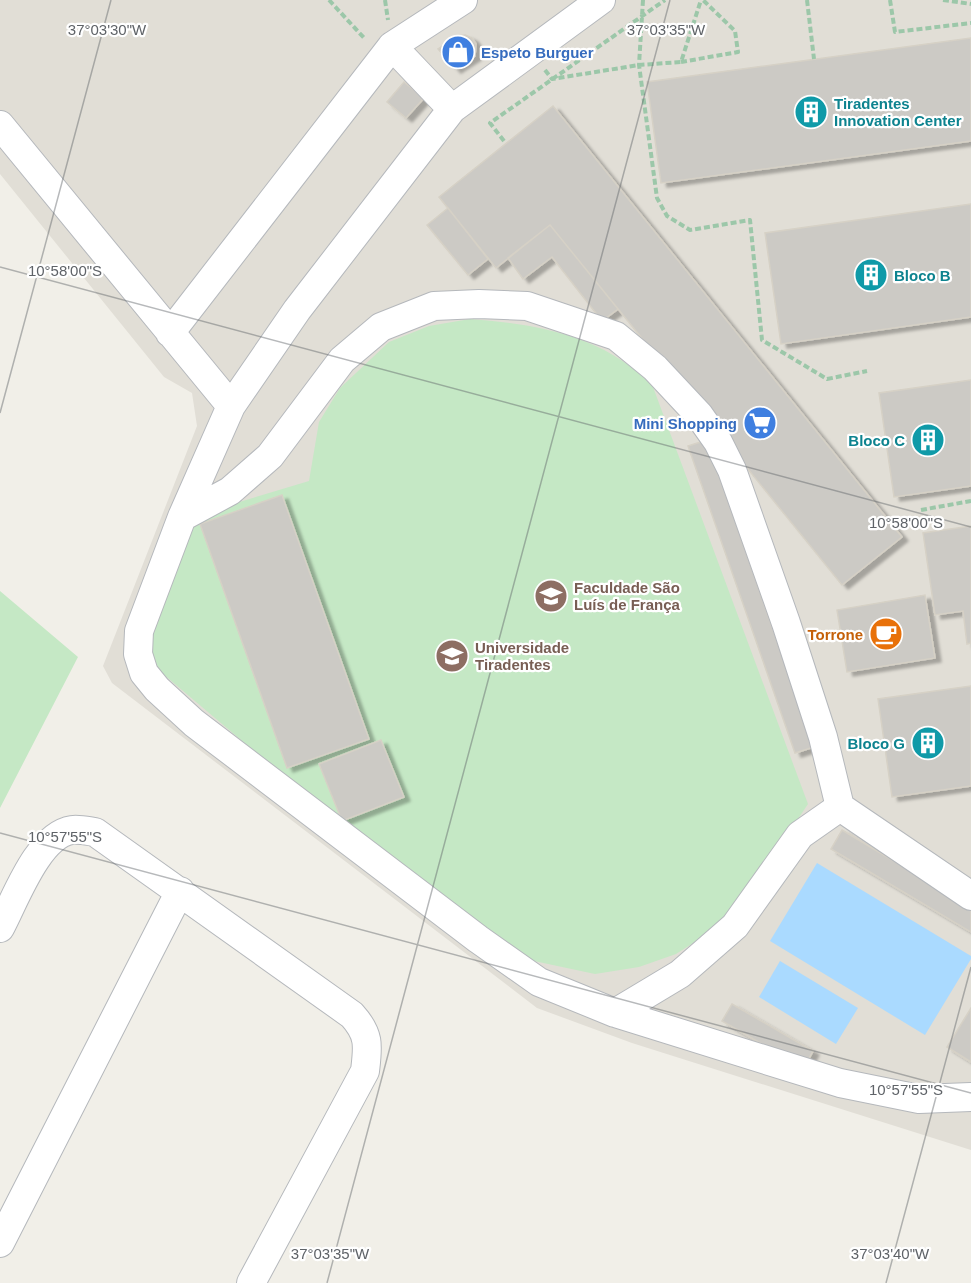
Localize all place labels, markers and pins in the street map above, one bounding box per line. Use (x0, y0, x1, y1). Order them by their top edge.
shop icon: Espeto Burguer (440, 34, 476, 70)
place label: Espeto Burguer (481, 44, 594, 61)
building icon: Tiradentes Innovation Center (793, 94, 829, 130)
place label: Tiradentes Innovation Center (834, 95, 962, 129)
building icon: Bloco B (853, 257, 889, 293)
place label: Bloco B (894, 267, 951, 284)
supermarket icon: Mini Shopping (742, 405, 778, 441)
place label: Mini Shopping (634, 415, 737, 432)
building icon: Bloco C (910, 422, 946, 458)
place label: Bloco C (848, 432, 905, 449)
school or university icon: Faculdade São Luís de França (533, 578, 569, 614)
place label: Faculdade São Luís de França (574, 579, 681, 613)
cafe icon: Torrone (868, 616, 904, 652)
place label: Torrone (807, 626, 863, 643)
school or university icon: Universidade Tiradentes (434, 638, 470, 674)
place label: Universidade Tiradentes (475, 639, 569, 673)
building icon: Bloco G (910, 725, 946, 761)
place label: Bloco G (847, 735, 905, 752)

